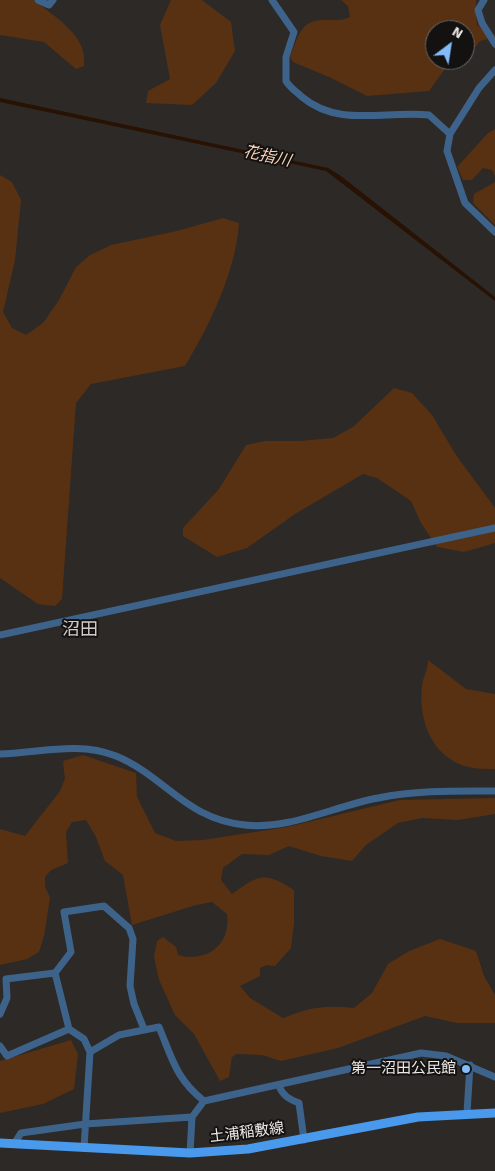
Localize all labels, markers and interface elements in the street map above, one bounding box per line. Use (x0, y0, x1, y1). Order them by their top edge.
north arrow (425, 20, 475, 70)
text: N (449, 23, 466, 42)
water label: 花指川 (242, 143, 292, 171)
district label: 沼田 (62, 619, 98, 641)
place label: 第一沼田公民館 (351, 1060, 456, 1078)
marker: 第一沼田公民館 (460, 1063, 472, 1075)
street label: 土浦稲敷線 (209, 1119, 285, 1147)

